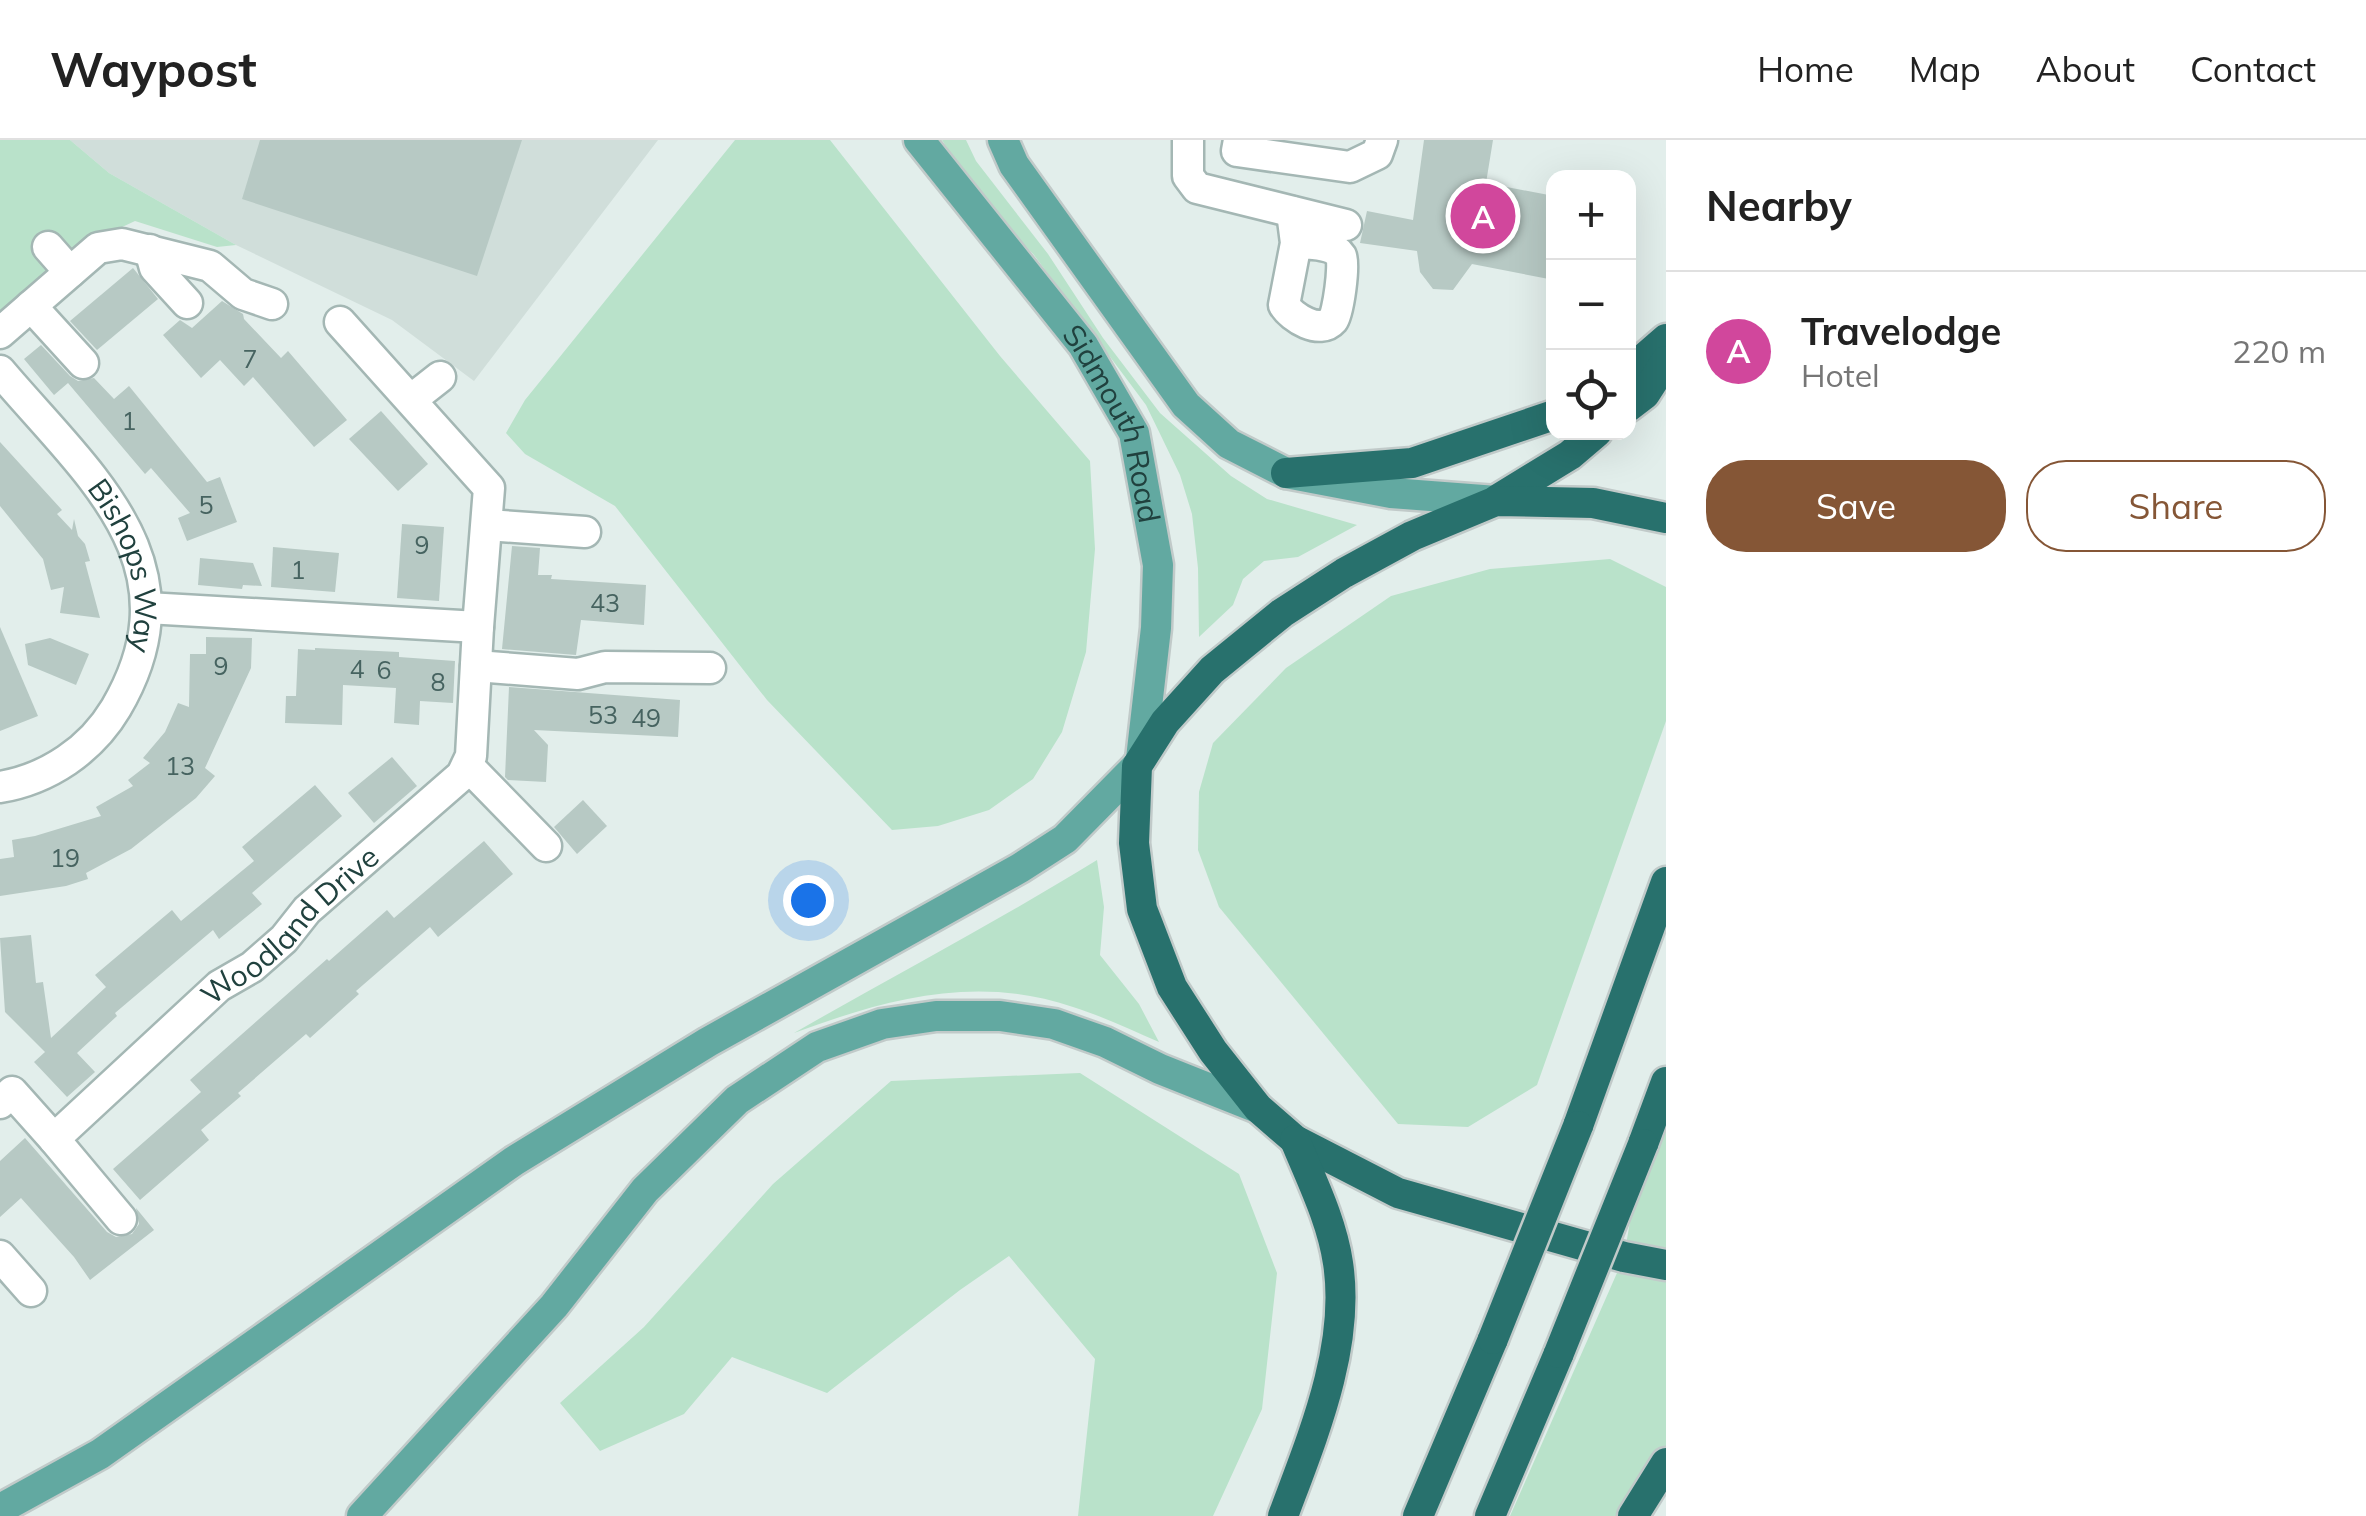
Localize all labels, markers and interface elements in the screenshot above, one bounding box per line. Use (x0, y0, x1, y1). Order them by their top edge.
text: Waypost (50, 39, 257, 99)
text: Home (1757, 47, 1854, 91)
text: Map (1909, 47, 1981, 91)
text: About (2036, 47, 2135, 91)
text: Contact (2190, 47, 2316, 91)
map controls (1546, 170, 1636, 440)
button: + (1546, 170, 1636, 260)
pin: A (1450, 178, 1516, 254)
text: Nearby (1706, 179, 1852, 232)
button: − (1546, 260, 1636, 350)
text: Travelodge (1801, 307, 2001, 355)
street label: Sidmouth Road (1055, 316, 1169, 526)
text: A (1726, 331, 1751, 371)
text: 220 m (2232, 331, 2326, 371)
house number: 7 (242, 343, 258, 374)
button: locate (1546, 350, 1636, 440)
text: Hotel (1801, 355, 1880, 395)
house number: 1 (121, 405, 137, 436)
button: Save (1706, 460, 2006, 552)
button: Share (2026, 460, 2326, 552)
street label: Bishops Way (80, 471, 165, 657)
house number: 5 (198, 489, 214, 520)
house number: 9 (414, 529, 430, 560)
house number: 1 (290, 554, 306, 585)
house number: 43 (590, 587, 620, 618)
house number: 9 (213, 650, 229, 681)
house number: 4 (349, 653, 365, 684)
house number: 6 (376, 654, 392, 685)
house number: 8 (430, 666, 446, 697)
house number: 53 (588, 699, 618, 730)
house number: 49 (631, 702, 661, 733)
house number: 13 (165, 750, 195, 781)
street label: Woodland Drive (192, 838, 386, 1013)
house number: 19 (50, 842, 80, 873)
your location (783, 875, 834, 926)

